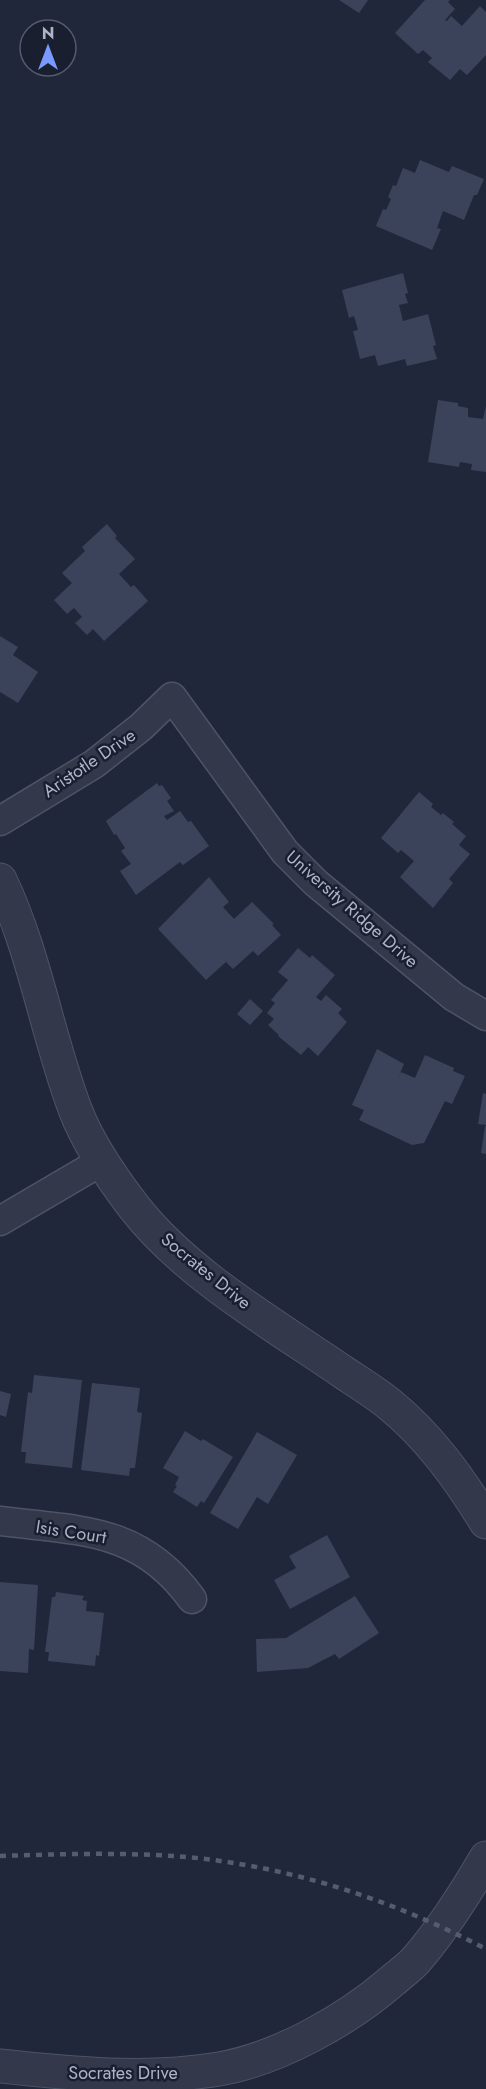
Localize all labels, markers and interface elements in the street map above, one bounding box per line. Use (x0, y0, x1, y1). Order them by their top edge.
north arrow (18, 18, 78, 78)
text: N (42, 22, 54, 45)
street label: Aristotle Drive (37, 722, 141, 804)
street label: University Ridge Drive (280, 844, 424, 974)
street label: Socrates Drive (155, 1226, 257, 1316)
street label: Isis Court (34, 1514, 109, 1551)
street label: Socrates Drive (68, 2060, 178, 2086)

